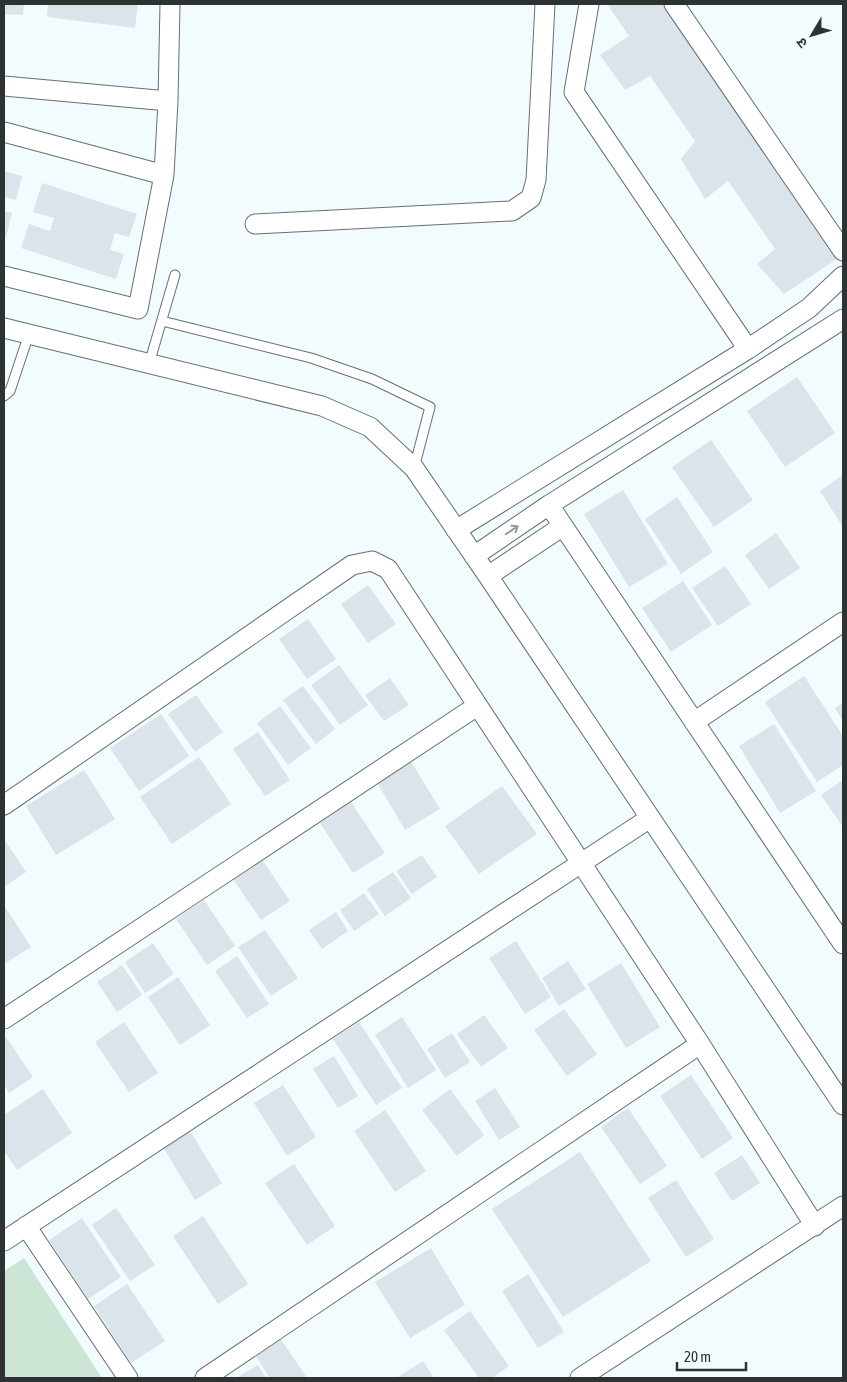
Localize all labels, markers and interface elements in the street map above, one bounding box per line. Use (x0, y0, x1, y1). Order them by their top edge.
north arrow (787, 10, 837, 60)
text: उ (792, 34, 811, 51)
one-way arrow (504, 525, 518, 535)
scale bar (677, 1340, 746, 1372)
text: 20 m (684, 1348, 711, 1365)

